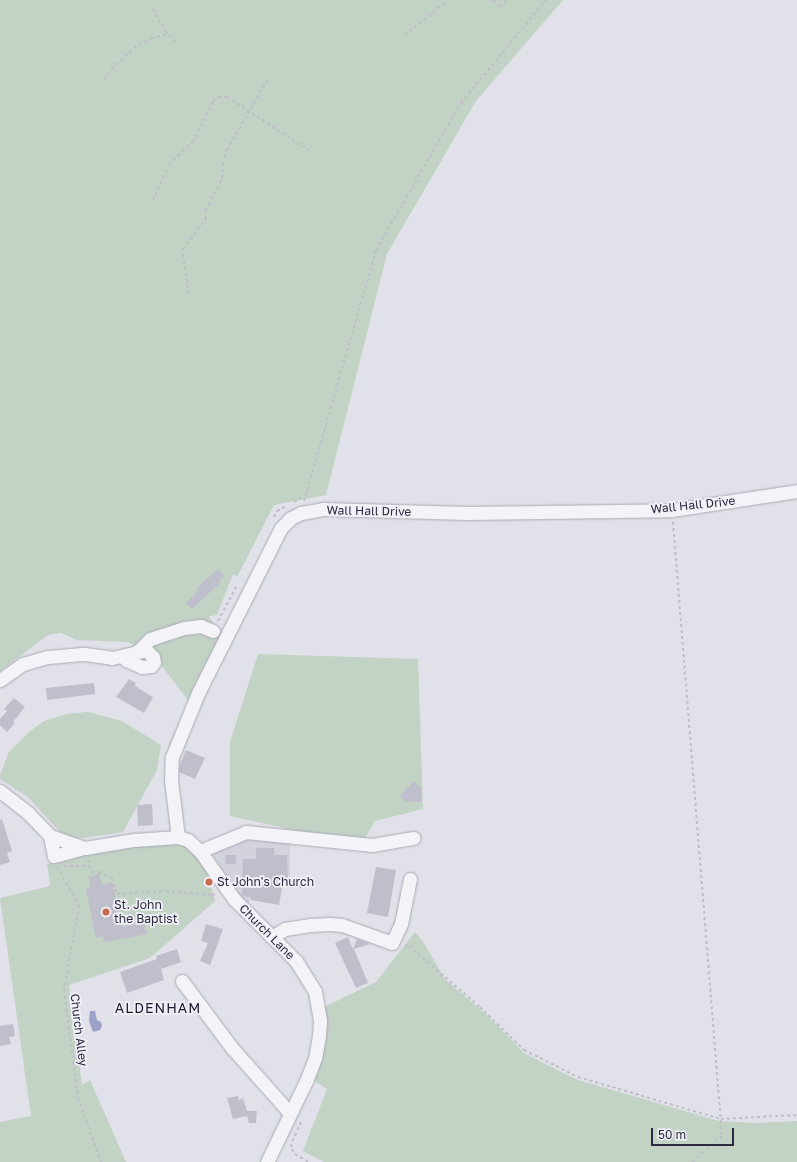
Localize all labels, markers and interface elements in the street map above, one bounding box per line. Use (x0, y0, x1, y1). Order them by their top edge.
street label: Wall Hall Drive (650, 493, 736, 517)
street label: Wall Hall Drive (326, 503, 412, 519)
place label: St John's Church (217, 875, 314, 889)
marker: St John's Church (204, 877, 214, 887)
place label: St. John the Baptist (114, 898, 178, 926)
street label: Church Lane (236, 901, 298, 963)
marker: St. John the Baptist (101, 907, 111, 917)
street label: Church Alley (67, 993, 91, 1067)
district label: ALDENHAM (115, 1000, 201, 1016)
scale bar (653, 1120, 736, 1146)
text: 50 m (658, 1127, 686, 1142)

